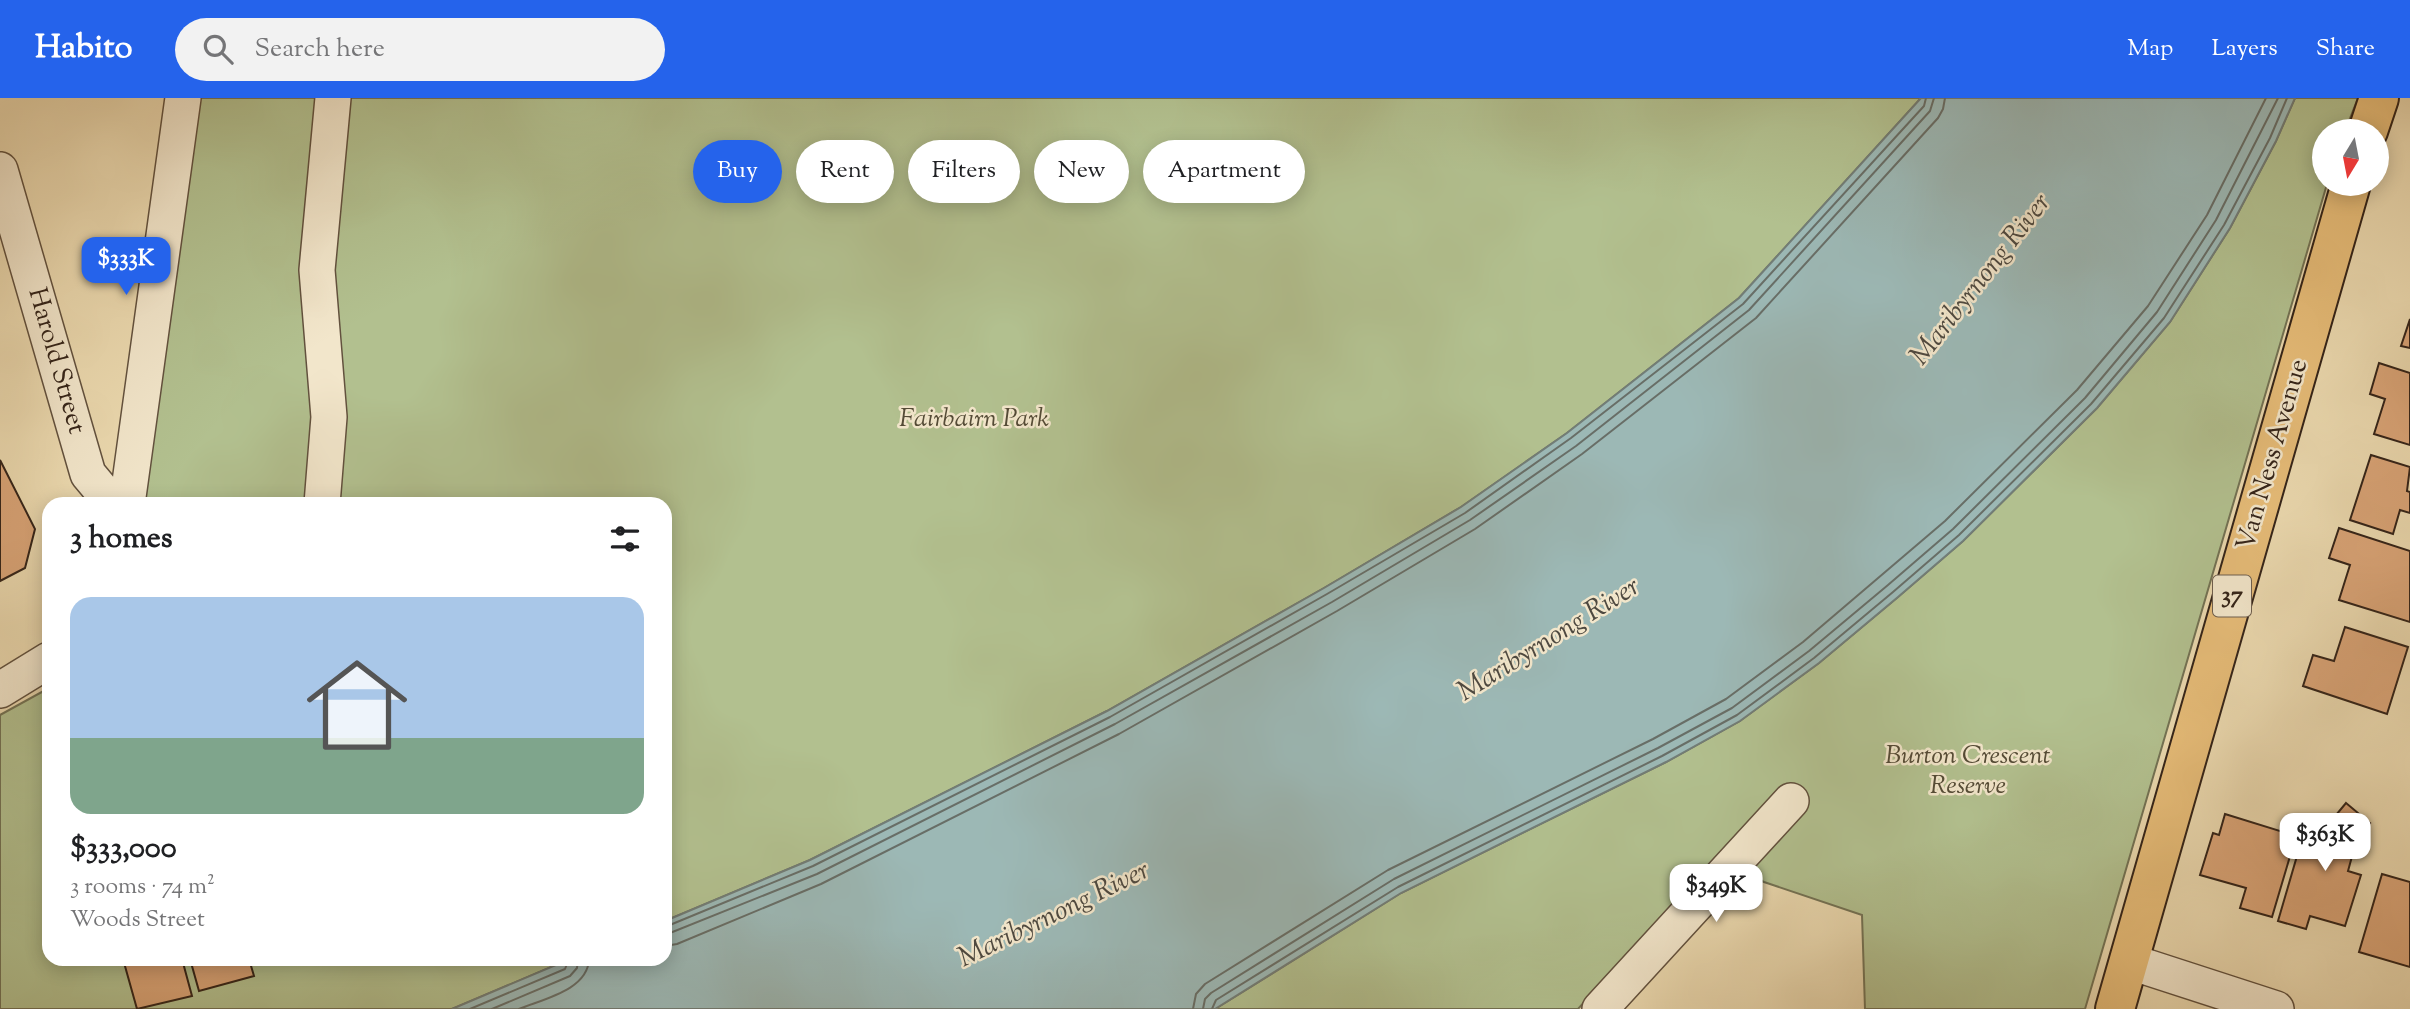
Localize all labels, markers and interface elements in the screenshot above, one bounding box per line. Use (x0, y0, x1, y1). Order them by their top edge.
search box (175, 18, 665, 81)
text: Habito (35, 25, 133, 73)
icon: search (199, 30, 237, 68)
text: Search here (255, 31, 385, 68)
text: Map (2127, 32, 2173, 66)
text: Layers (2211, 32, 2278, 66)
text: Share (2316, 32, 2375, 66)
north arrow (2312, 119, 2389, 196)
map controls (2312, 119, 2389, 196)
chip: Buy (693, 140, 782, 203)
chip: Rent (796, 140, 894, 203)
chip: Filters (908, 140, 1020, 203)
chip: New (1034, 140, 1129, 203)
chip: Apartment (1143, 140, 1305, 203)
water label: Maribyrnong River (1901, 185, 2061, 375)
pin: $333K (77, 238, 175, 297)
text: $333K (98, 243, 154, 276)
street label: Harold Street (17, 284, 95, 438)
street label: Van Ness Avenue (2228, 355, 2318, 555)
park label: Fairbairn Park (899, 401, 1049, 438)
text: 3 homes (70, 518, 173, 561)
icon: filters (606, 520, 644, 558)
water label: Maribyrnong River (1450, 568, 1648, 712)
road number: 37 (2213, 575, 2251, 616)
icon: home (294, 642, 420, 768)
park label: Burton Crescent Reserve (1885, 738, 2051, 805)
pin: $363K (2276, 814, 2374, 873)
text: $363K (2296, 819, 2354, 852)
text: $333,000 (70, 828, 177, 871)
water label: Maribyrnong River (951, 851, 1157, 979)
pin: $349K (1667, 864, 1765, 924)
text: $349K (1686, 870, 1746, 903)
text: 3 rooms · 74 m² (70, 871, 215, 904)
text: Woods Street (70, 904, 205, 937)

